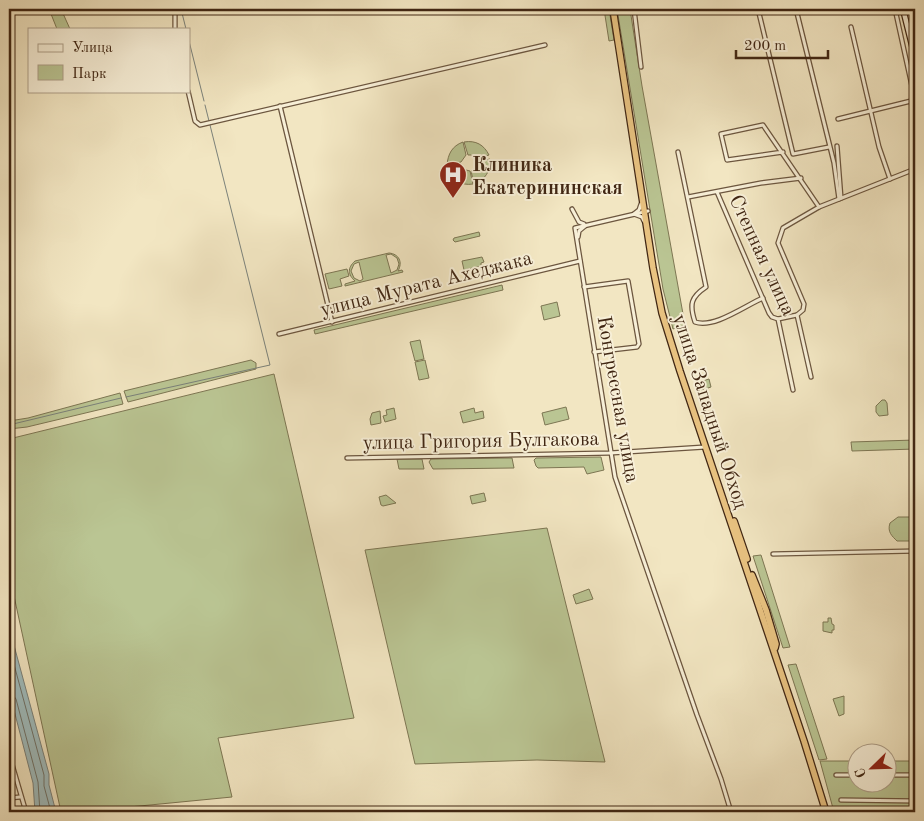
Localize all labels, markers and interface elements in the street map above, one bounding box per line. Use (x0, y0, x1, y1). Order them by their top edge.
legend (28, 28, 190, 92)
scale bar (736, 28, 829, 60)
text: 200 m (744, 39, 786, 54)
text: Улица (72, 41, 113, 56)
text: Парк (72, 67, 107, 82)
place label: Клиника Екатерининская (472, 156, 623, 199)
hospital icon: Клиника Екатерининская (438, 160, 468, 199)
street label: Степная улица (724, 192, 798, 320)
street label: улица Мурата Ахеджака (318, 249, 535, 321)
street label: улица Западный Обход (668, 312, 750, 512)
street label: Конгрессная улица (592, 314, 642, 484)
street label: улица Григория Булгакова (363, 430, 600, 454)
north arrow (846, 744, 896, 794)
text: С (853, 766, 869, 780)

